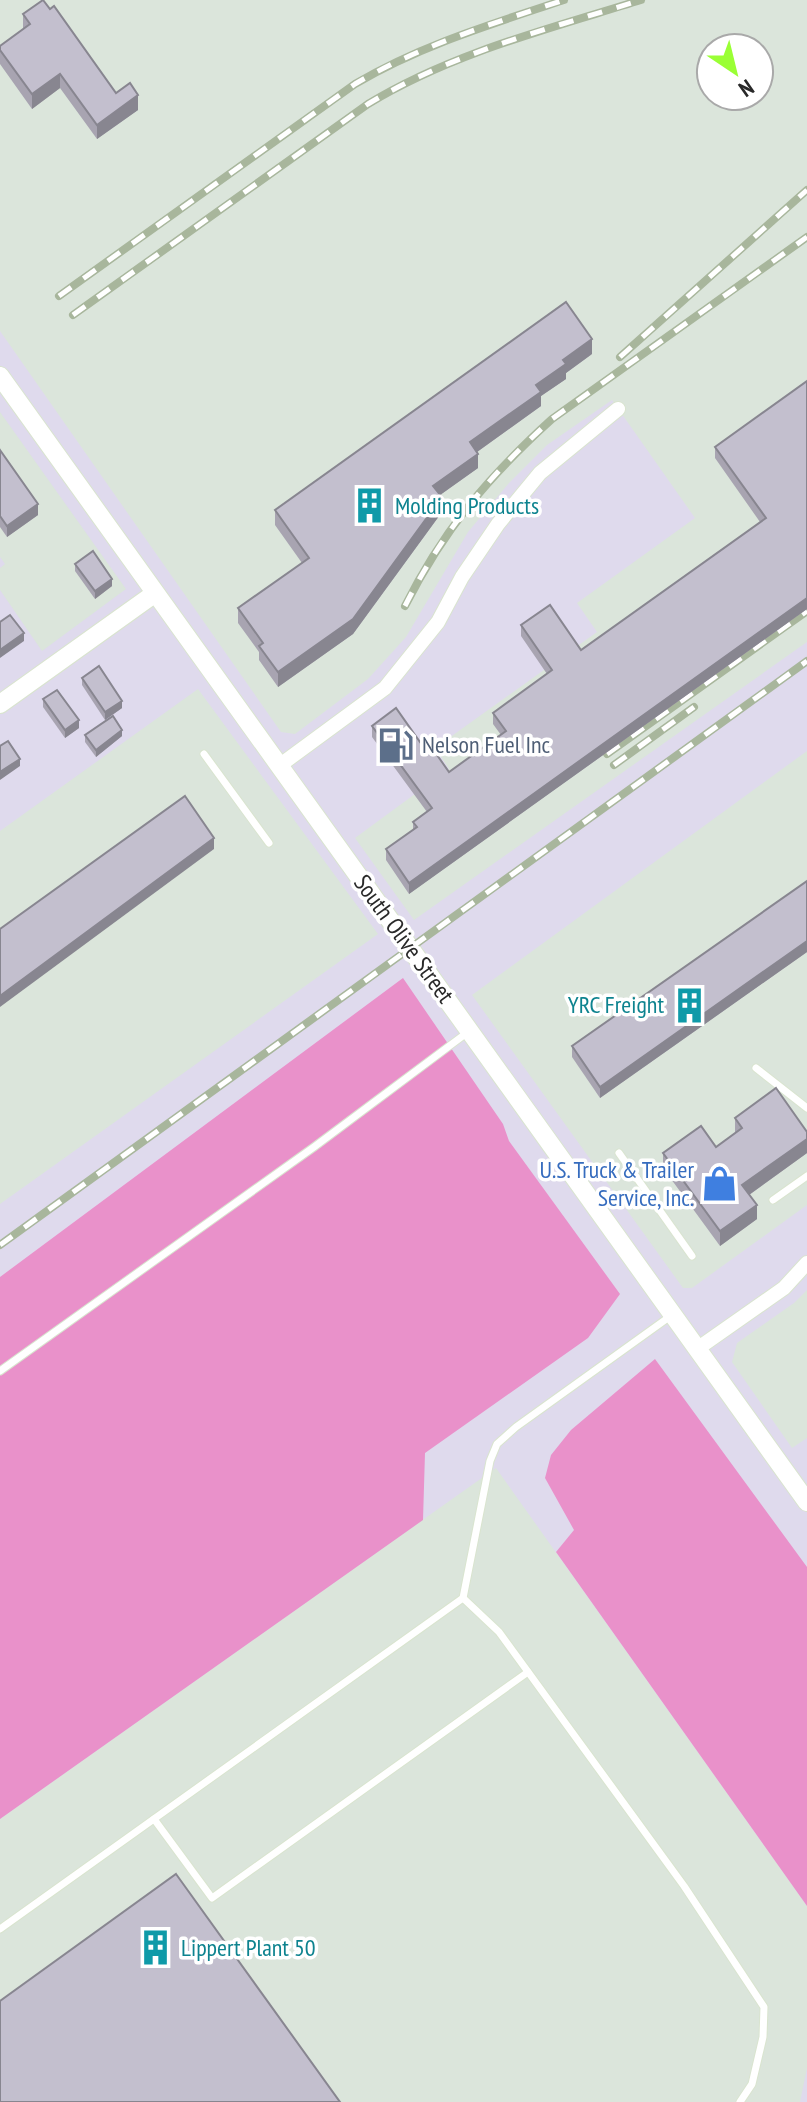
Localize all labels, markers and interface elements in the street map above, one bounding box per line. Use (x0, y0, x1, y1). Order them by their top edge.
north arrow (695, 32, 775, 112)
text: N (734, 74, 759, 103)
building icon: Molding Products (350, 487, 388, 525)
place label: Molding Products (395, 490, 539, 521)
fuel station icon: Nelson Fuel Inc (377, 726, 415, 764)
place label: Nelson Fuel Inc (422, 729, 551, 760)
street label: South Olive Street (347, 868, 462, 1009)
building icon: YRC Freight (671, 986, 709, 1024)
place label: YRC Freight (568, 989, 664, 1020)
place label: U.S. Truck & Trailer Service, Inc. (539, 1154, 694, 1213)
shop icon: U.S. Truck & Trailer Service, Inc. (701, 1165, 739, 1203)
building icon: Lippert Plant 50 (136, 1929, 174, 1967)
place label: Lippert Plant 50 (181, 1932, 316, 1963)

